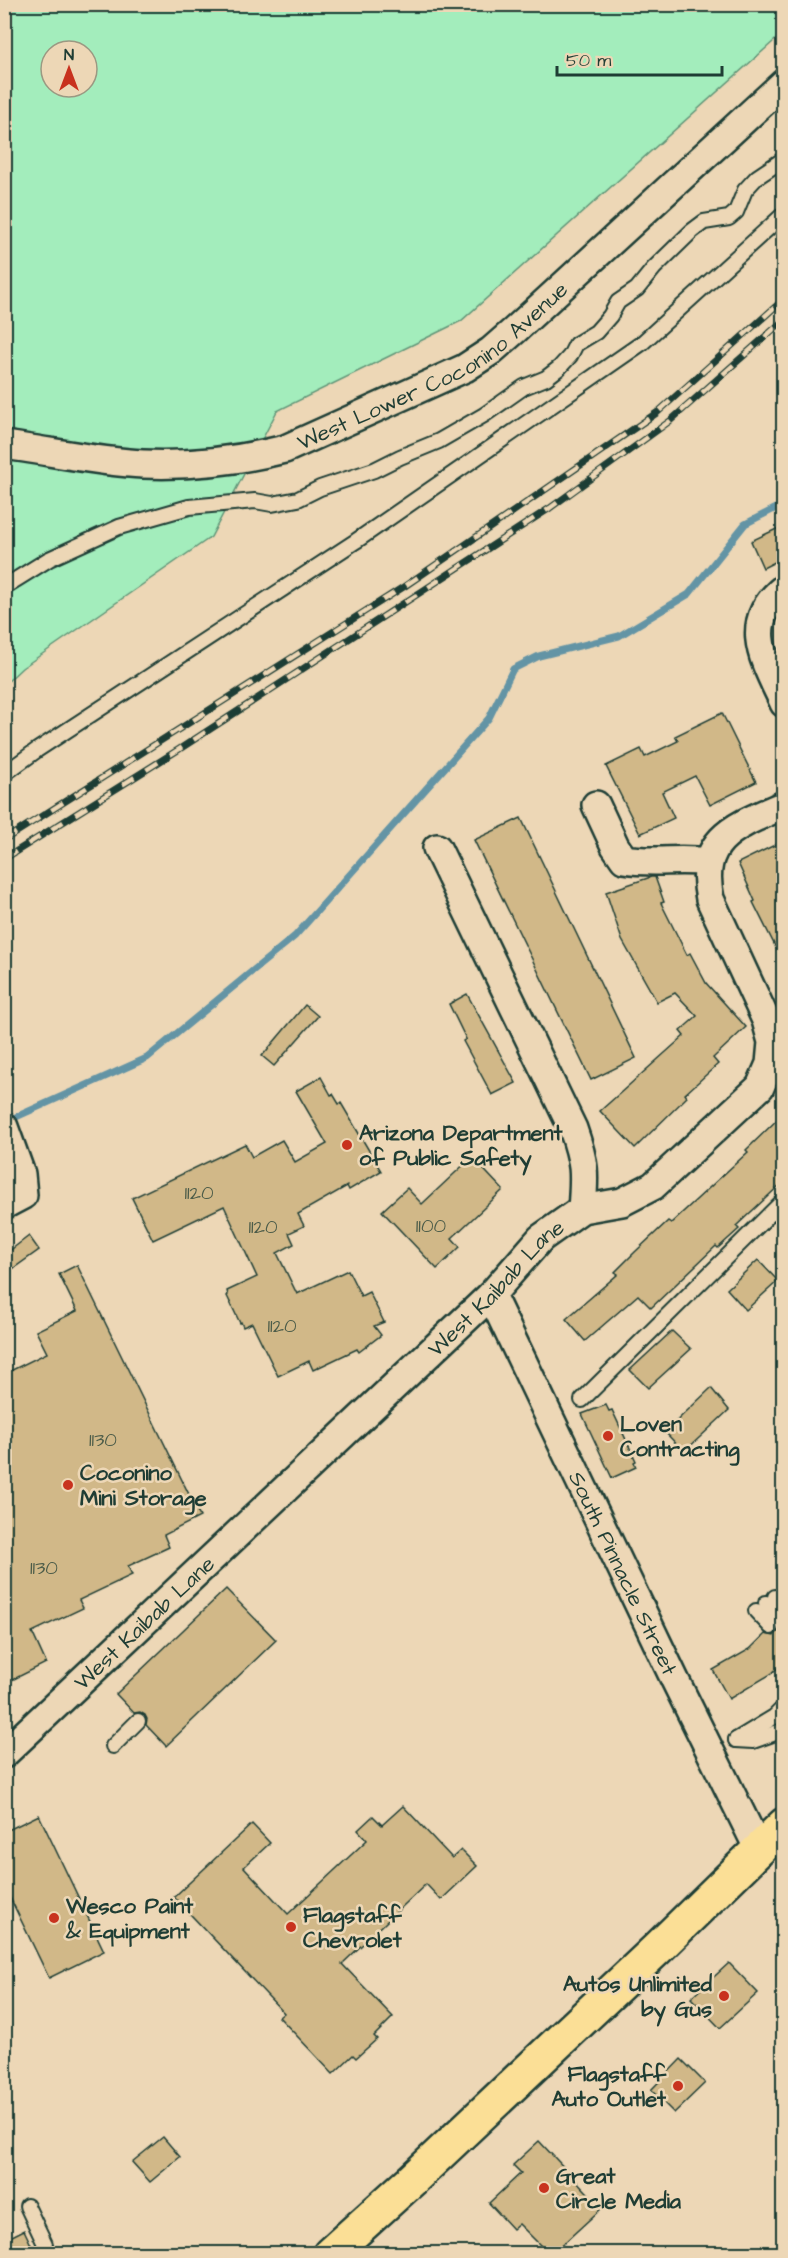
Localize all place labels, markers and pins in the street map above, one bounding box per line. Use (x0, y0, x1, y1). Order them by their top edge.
place label: Arizona Department of Public Safety (359, 1118, 563, 1176)
marker: Arizona Department of Public Safety (340, 1138, 354, 1152)
place label: Loven Contracting (620, 1409, 740, 1466)
marker: Loven Contracting (601, 1429, 615, 1443)
place label: Coconino Mini Storage (80, 1458, 207, 1515)
marker: Coconino Mini Storage (61, 1478, 75, 1492)
place label: Wesco Paint & Equipment (65, 1891, 194, 1947)
place label: Flagstaff Chevrolet (303, 1900, 403, 1956)
marker: Wesco Paint & Equipment (47, 1911, 61, 1925)
marker: Flagstaff Chevrolet (284, 1920, 298, 1934)
place label: Autos Unlimited by Gus (563, 1969, 713, 2027)
marker: Autos Unlimited by Gus (717, 1989, 731, 2003)
place label: Flagstaff Auto Outlet (552, 2059, 667, 2115)
marker: Flagstaff Auto Outlet (671, 2079, 685, 2093)
place label: Great Circle Media (556, 2161, 682, 2217)
marker: Great Circle Media (537, 2181, 551, 2195)

